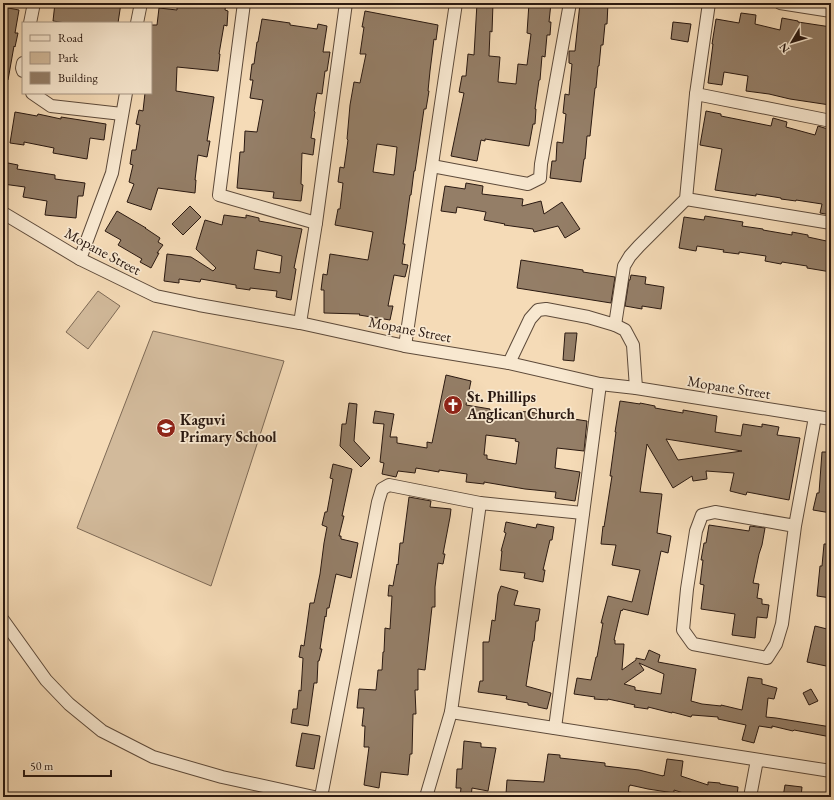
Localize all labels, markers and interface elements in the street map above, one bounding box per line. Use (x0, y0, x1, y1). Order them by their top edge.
legend (22, 22, 152, 94)
north arrow (772, 22, 812, 62)
text: Road (58, 30, 84, 46)
text: N (776, 40, 792, 56)
text: Park (58, 50, 79, 66)
text: Building (58, 70, 99, 86)
street label: Mopane Street (62, 223, 145, 279)
street label: Mopane Street (367, 312, 453, 346)
street label: Mopane Street (686, 371, 772, 403)
place label: St. Phillips Anglican Church (466, 387, 575, 423)
church icon: St. Phillips Anglican Church (442, 394, 464, 416)
place label: Kaguvi Primary School (180, 410, 277, 446)
school or university icon: Kaguvi Primary School (155, 417, 177, 439)
scale bar (24, 752, 111, 778)
text: 50 m (30, 758, 54, 774)

